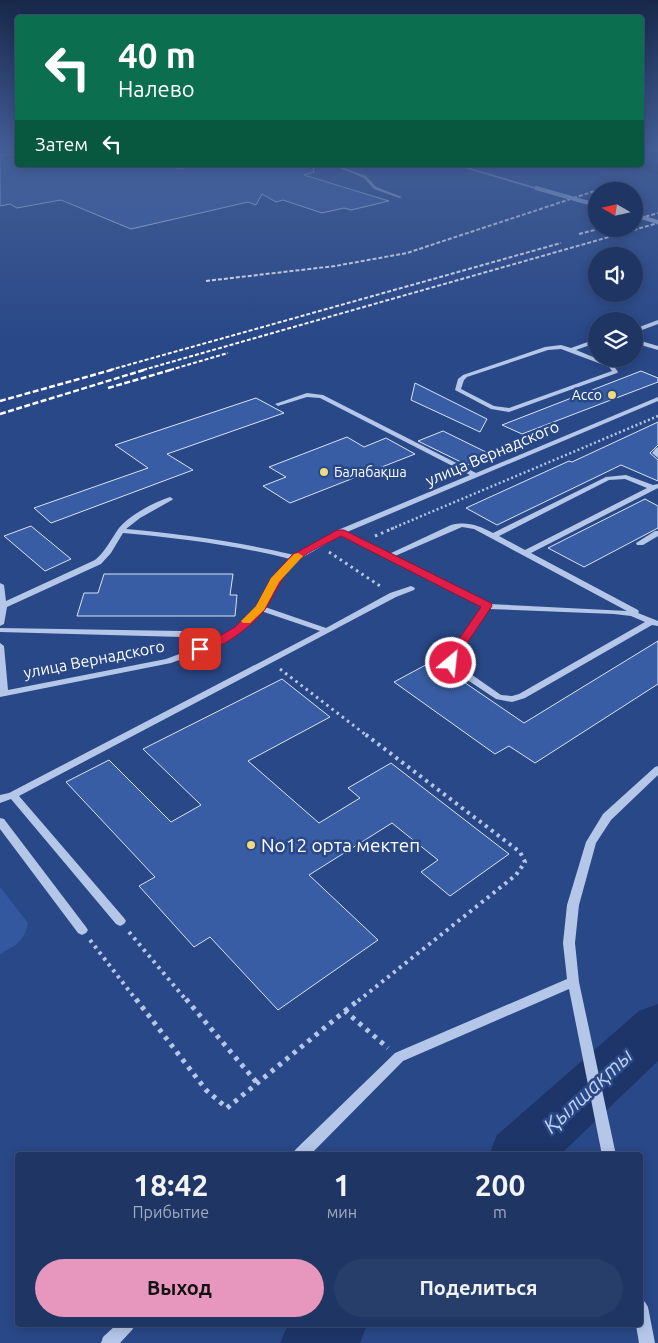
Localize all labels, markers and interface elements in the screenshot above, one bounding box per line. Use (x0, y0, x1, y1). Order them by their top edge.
icon: left (35, 35, 100, 100)
text: 40 m (118, 35, 196, 75)
text: Налево (118, 76, 195, 101)
icon: left (98, 130, 126, 158)
text: Затем (35, 133, 88, 155)
north arrow (588, 182, 642, 238)
map controls (588, 182, 643, 367)
button: sound (588, 247, 643, 302)
button: layers (588, 312, 643, 367)
place label: Ассо (572, 387, 602, 403)
marker: Ассо (606, 389, 618, 401)
street label: улица Вернадского (423, 417, 561, 489)
place label: Балабақша (334, 464, 407, 480)
marker: Балабақша (318, 466, 330, 478)
pin (179, 628, 221, 670)
icon: arrive (186, 635, 214, 663)
street label: улица Вернадского (22, 636, 166, 682)
position arrow (424, 636, 476, 688)
place label: No12 орта мектеп (261, 834, 420, 856)
marker: No12 орта мектеп (245, 839, 257, 851)
water label: Қылшақты (538, 1043, 637, 1138)
text: 18:42 (133, 1168, 208, 1202)
text: 1 (333, 1168, 350, 1202)
text: 200 (475, 1168, 525, 1202)
text: Прибытие (133, 1203, 209, 1221)
text: мин (327, 1203, 357, 1221)
text: m (493, 1203, 507, 1221)
button: Выход (35, 1259, 324, 1317)
button: Поделиться (334, 1259, 623, 1317)

